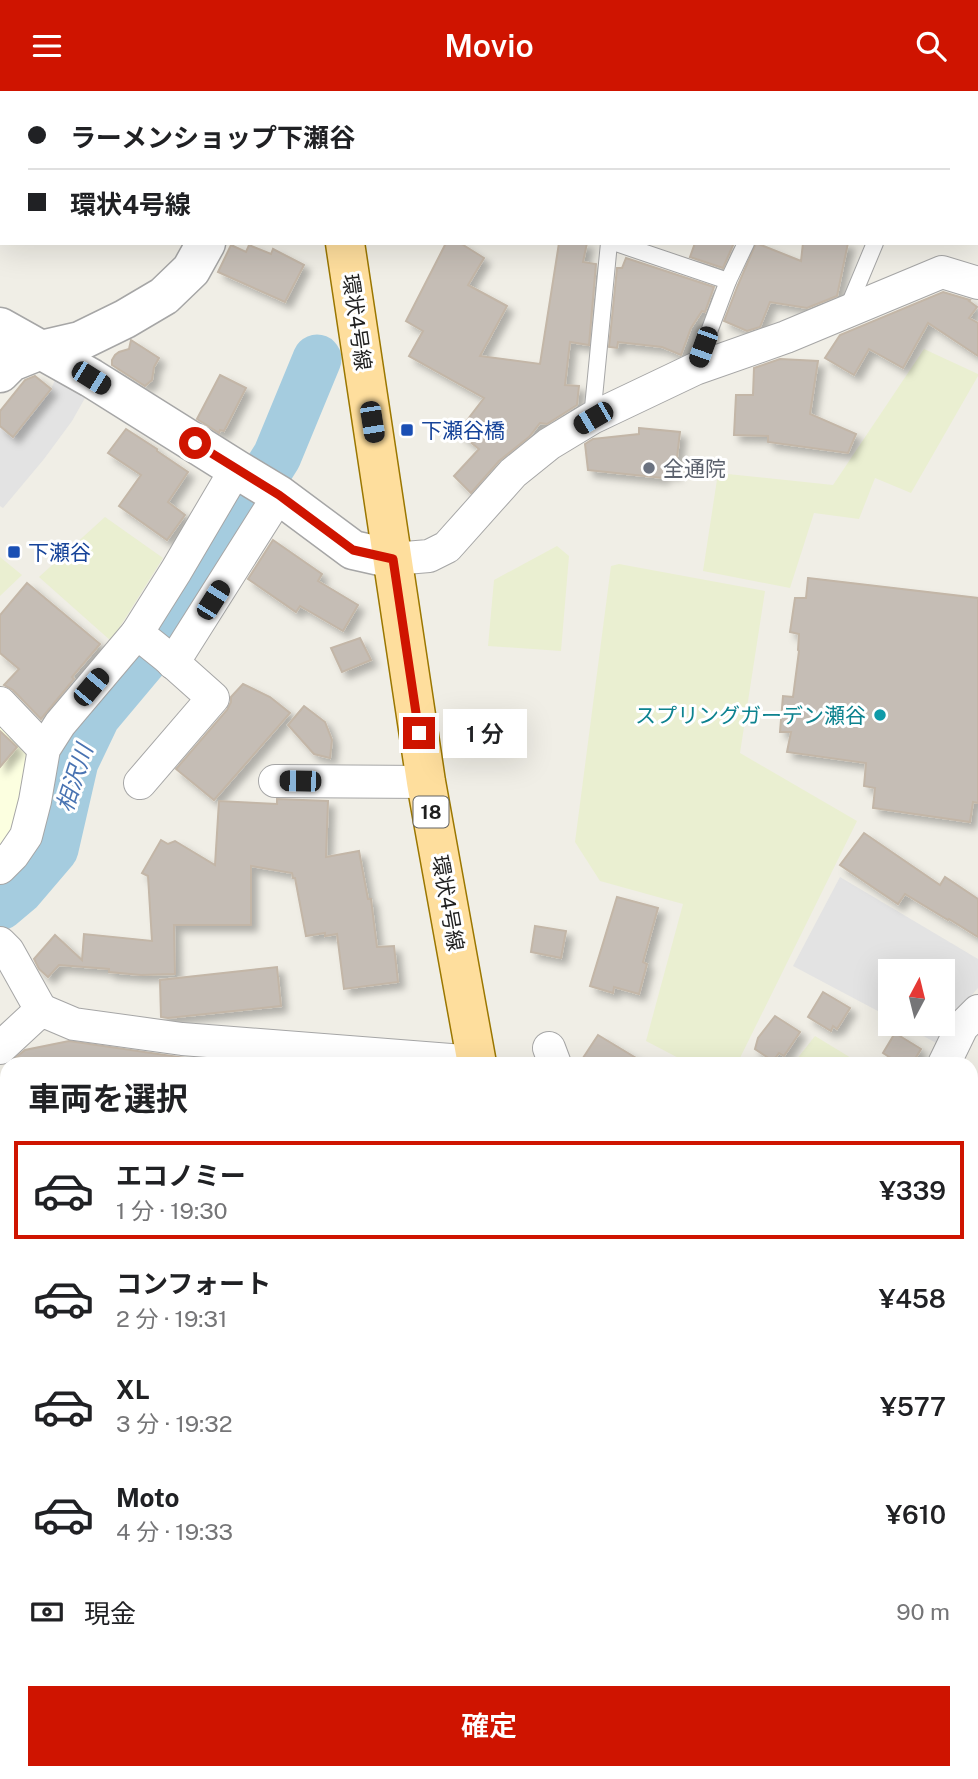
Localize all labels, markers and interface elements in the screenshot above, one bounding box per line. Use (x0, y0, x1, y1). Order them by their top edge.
icon: menu (28, 27, 66, 65)
text: Movio (444, 27, 534, 64)
icon: search (912, 27, 950, 65)
text: ラーメンショップ下瀬谷 (70, 122, 355, 153)
text: 環状4号線 (70, 189, 191, 220)
street label: 環状4号線 (338, 272, 376, 372)
car (686, 324, 721, 370)
car (68, 358, 115, 398)
car (570, 398, 617, 438)
car (359, 400, 386, 444)
place label: 下瀬谷橋 (421, 418, 505, 443)
marker: 下瀬谷橋 (399, 422, 415, 438)
route start (179, 427, 211, 459)
place label: 全通院 (663, 456, 726, 481)
marker: 全通院 (641, 460, 657, 476)
place label: 下瀬谷 (28, 540, 91, 565)
marker: 下瀬谷 (6, 544, 22, 560)
car (193, 577, 234, 623)
car (70, 664, 113, 710)
place label: スプリングガーデン瀬谷 (635, 703, 866, 728)
marker: スプリングガーデン瀬谷 (872, 707, 888, 723)
callout: 1 分 (444, 709, 528, 757)
route end (403, 717, 435, 749)
text: 1 分 (466, 720, 504, 747)
water label: 相沢川 (50, 738, 98, 815)
car (279, 770, 322, 792)
road number: 18 (414, 797, 448, 827)
street label: 環状4号線 (427, 853, 469, 953)
north arrow (878, 959, 956, 1036)
map controls (878, 959, 955, 1036)
text: 車両を選択 (28, 1080, 188, 1117)
icon: car (32, 1159, 95, 1222)
text: エコノミー (116, 1160, 246, 1191)
text: ¥339 (879, 1175, 946, 1206)
text: 1 分 · 19:30 (116, 1197, 228, 1224)
icon: car (32, 1267, 95, 1330)
text: コンフォート (116, 1268, 271, 1299)
text: ¥458 (879, 1283, 946, 1314)
text: 2 分 · 19:31 (116, 1305, 227, 1332)
text: XL (116, 1374, 150, 1405)
icon: car (32, 1375, 95, 1438)
text: ¥577 (880, 1391, 946, 1422)
text: 3 分 · 19:32 (116, 1410, 233, 1437)
text: Moto (116, 1482, 179, 1513)
icon: car (32, 1483, 95, 1546)
text: ¥610 (885, 1499, 946, 1530)
text: 4 分 · 19:33 (116, 1518, 233, 1545)
icon: cash (28, 1593, 66, 1631)
text: 現金 (84, 1598, 136, 1629)
text: 90 m (896, 1598, 950, 1625)
button: 確定 (28, 1686, 950, 1766)

